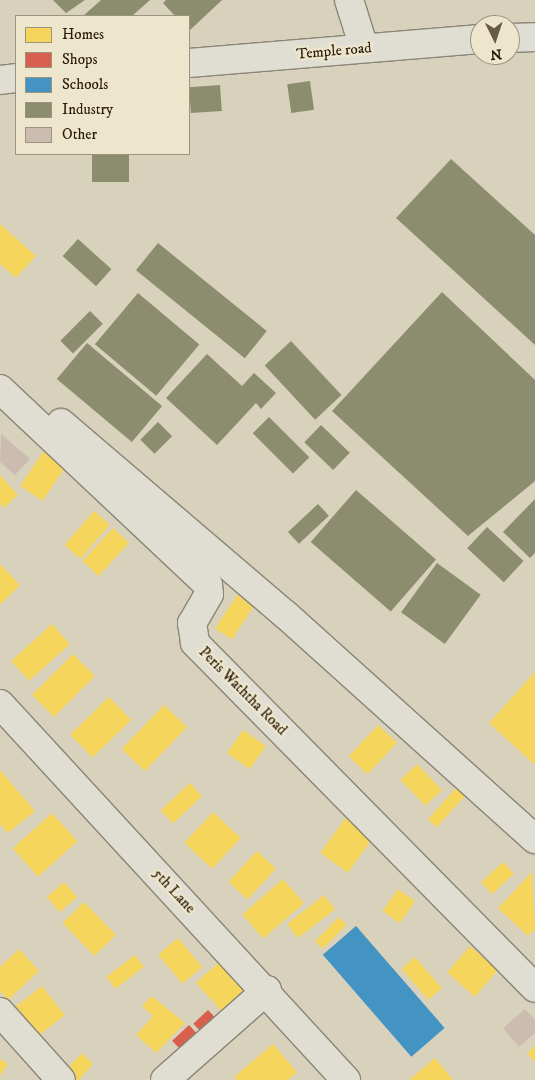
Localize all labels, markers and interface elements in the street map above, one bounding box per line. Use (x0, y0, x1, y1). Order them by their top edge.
legend (15, 15, 190, 155)
north arrow (470, 15, 520, 65)
text: Homes (62, 25, 104, 44)
street label: Temple road (296, 39, 372, 63)
text: N (490, 45, 502, 63)
text: Shops (62, 50, 98, 69)
text: Schools (62, 75, 108, 94)
text: Industry (62, 100, 113, 119)
text: Other (62, 125, 97, 144)
street label: Peris Waththa Road (195, 643, 291, 739)
street label: 5th Lane (149, 865, 199, 917)

